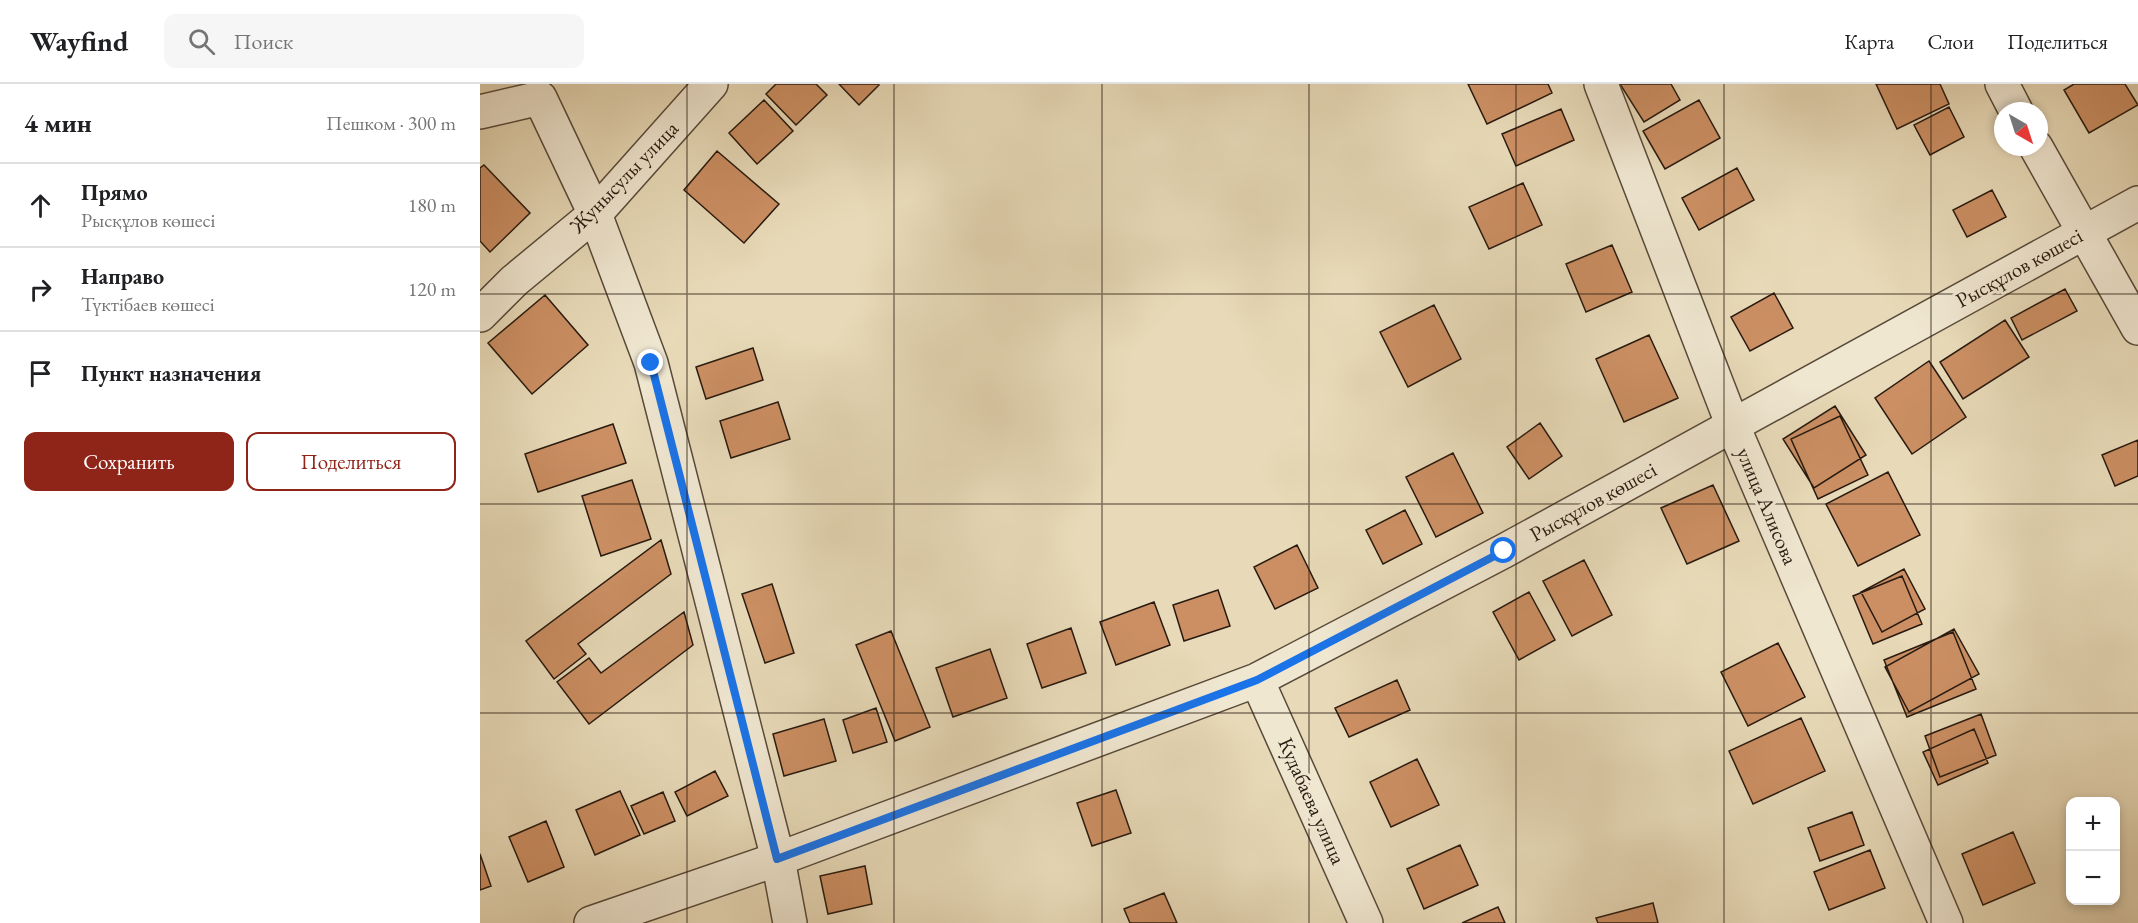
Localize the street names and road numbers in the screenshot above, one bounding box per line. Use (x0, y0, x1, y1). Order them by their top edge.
street label: Жунысулы улица (563, 114, 684, 239)
street label: Рысқұлов көшесі (1950, 222, 2087, 314)
street label: улица Алисова (1731, 443, 1805, 569)
street label: Рысқұлов көшесі (1524, 456, 1661, 548)
street label: Кудабаева улица (1272, 733, 1353, 869)

